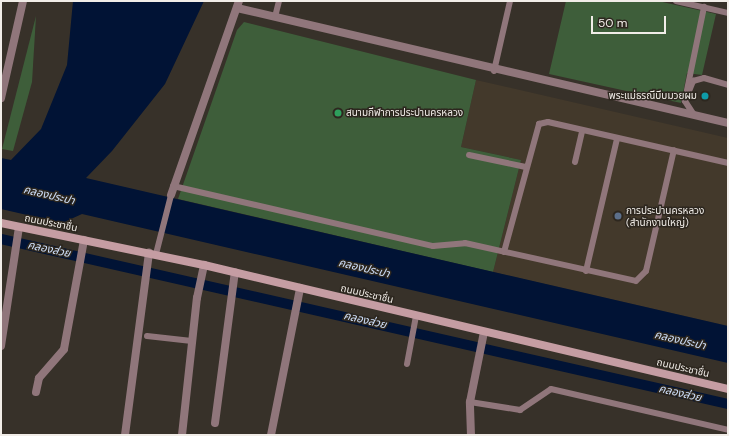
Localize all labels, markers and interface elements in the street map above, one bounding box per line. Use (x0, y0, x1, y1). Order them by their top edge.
scale bar (593, 8, 668, 34)
text: 50 m (598, 15, 627, 31)
place label: พระแม่ธรณีบีบมวยผม (609, 90, 697, 102)
marker: พระแม่ธรณีบีบมวยผม (700, 91, 710, 101)
place label: สนามกีฬาการประปานครหลวง (346, 107, 463, 119)
marker: สนามกีฬาการประปานครหลวง (333, 108, 343, 118)
water label: คลองประปา (22, 183, 76, 207)
place label: การประปานครหลวง (สำนักงานใหญ่) (626, 204, 704, 228)
marker: การประปานครหลวง (สำนักงานใหญ่) (613, 211, 623, 221)
street label: ถนนประชาชื่น (23, 212, 79, 234)
water label: คลองส่วย (26, 238, 72, 260)
water label: คลองประปา (337, 256, 391, 280)
street label: ถนนประชาชื่น (339, 282, 395, 306)
water label: คลองส่วย (342, 309, 388, 331)
water label: คลองประปา (653, 328, 707, 352)
street label: ถนนประชาชื่น (655, 356, 711, 380)
water label: คลองส่วย (657, 382, 703, 404)

